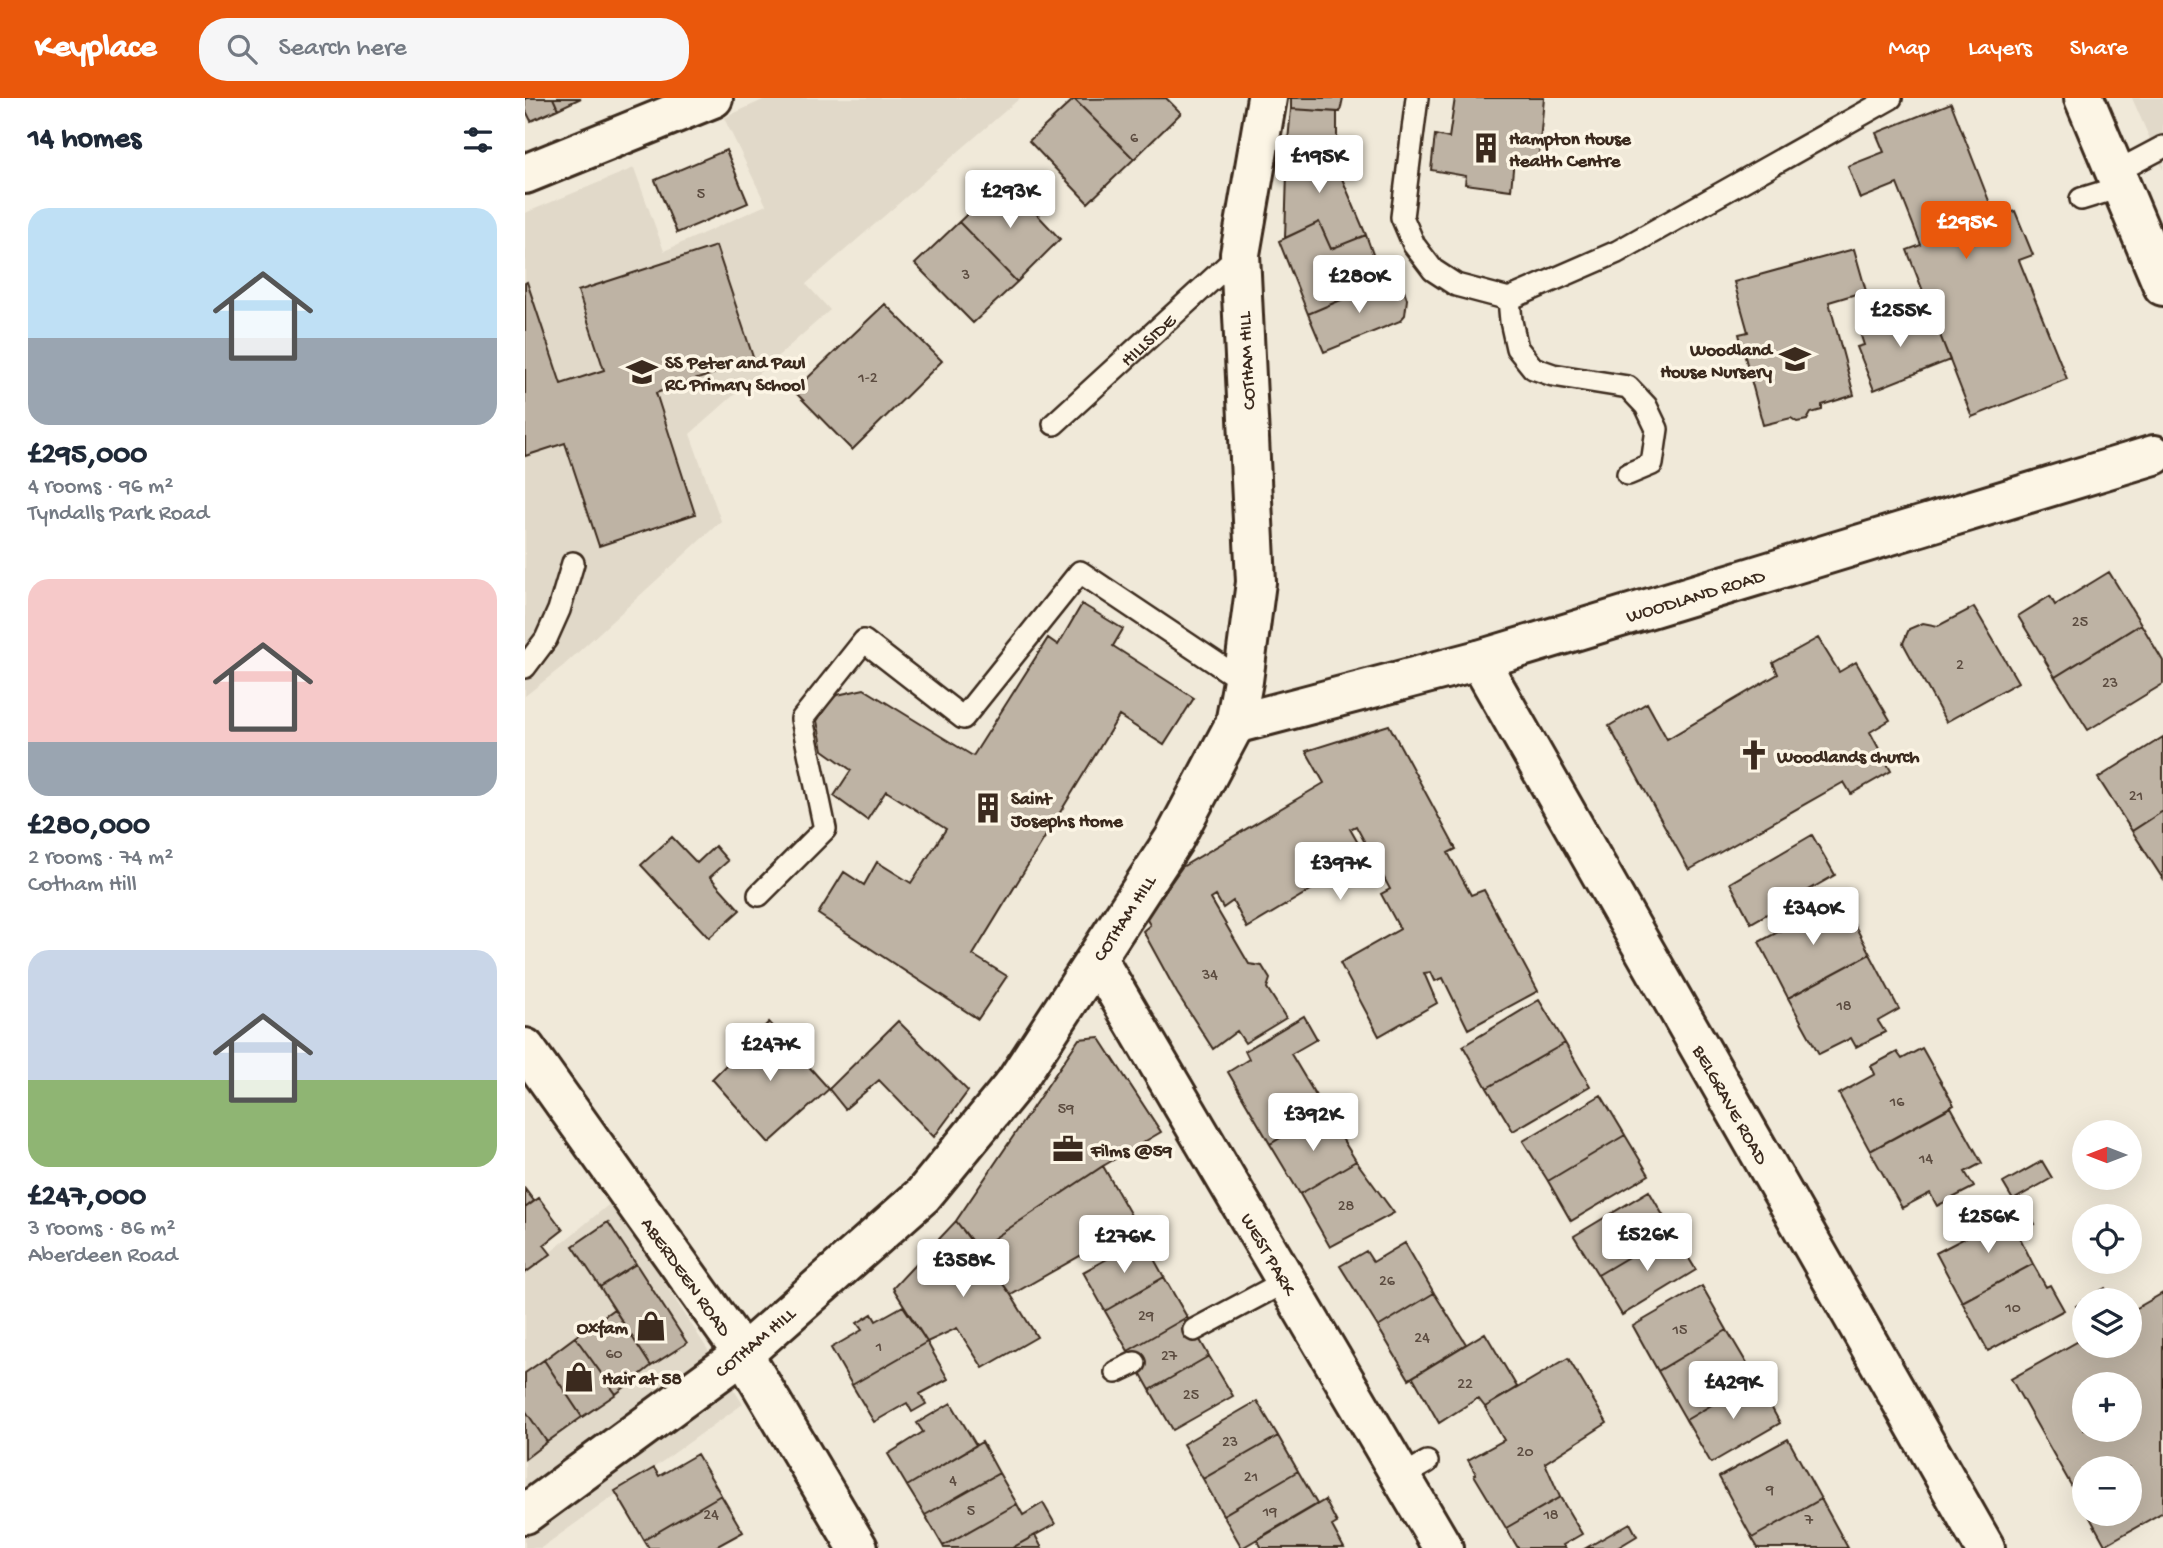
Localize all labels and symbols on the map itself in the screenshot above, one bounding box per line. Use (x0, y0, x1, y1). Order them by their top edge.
place label: Hampton House Health Centre (1509, 129, 1632, 174)
house number: 6 (1130, 130, 1139, 149)
building icon: Hampton House Health Centre (1469, 131, 1503, 165)
pin: £195K (1270, 136, 1368, 195)
pin: £293K (961, 170, 1059, 230)
house number: 5 (697, 186, 705, 205)
pin: £295K (1917, 202, 2015, 261)
pin: £280K (1310, 256, 1408, 315)
house number: 3 (961, 267, 970, 286)
pin: £255K (1851, 289, 1949, 349)
street label: HILLSIDE (1117, 310, 1183, 373)
street label: COTHAM HILL (1234, 310, 1263, 410)
place label: Woodland House Nursery (1660, 340, 1774, 385)
school or university icon: Woodland House Nursery (1778, 342, 1812, 376)
place label: SS Peter and Paul RC Primary School (664, 353, 806, 398)
school or university icon: SS Peter and Paul RC Primary School (625, 355, 659, 389)
house number: 1-2 (857, 370, 878, 389)
street label: WOODLAND ROAD (1624, 566, 1769, 630)
house number: 25 (2072, 614, 2088, 633)
house number: 2 (1956, 657, 1964, 676)
house number: 23 (2102, 675, 2118, 694)
church icon: Woodlands church (1737, 738, 1771, 772)
place label: Woodlands church (1776, 747, 1920, 770)
house number: 21 (2129, 788, 2143, 807)
place label: Saint Josephs Home (1010, 789, 1124, 834)
building icon: Saint Josephs Home (971, 791, 1005, 825)
pin: £397K (1291, 842, 1389, 902)
street label: COTHAM HILL (1090, 871, 1163, 967)
pin: £340K (1764, 888, 1862, 947)
house number: 34 (1201, 967, 1218, 986)
house number: 18 (1835, 998, 1852, 1017)
pin: £247K (721, 1024, 819, 1083)
street label: BELGRAVE ROAD (1685, 1041, 1772, 1170)
pin: £392K (1264, 1094, 1362, 1153)
house number: 16 (1889, 1094, 1905, 1113)
house number: 59 (1058, 1101, 1074, 1120)
north arrow (2072, 1120, 2142, 1190)
office icon: Films @59 (1051, 1132, 1085, 1166)
place label: Films @59 (1090, 1141, 1173, 1164)
house number: 14 (1918, 1151, 1933, 1170)
pin: £256K (1939, 1196, 2037, 1255)
house number: 28 (1338, 1198, 1355, 1217)
street label: WEST PARK (1234, 1210, 1301, 1302)
street label: ABERDEEN ROAD (634, 1214, 735, 1343)
pin: £526K (1598, 1214, 1696, 1273)
pin: £276K (1075, 1216, 1173, 1275)
pin: £358K (914, 1240, 1012, 1299)
house number: 26 (1379, 1273, 1396, 1292)
house number: 10 (2004, 1300, 2021, 1319)
street label: COTHAM HILL (711, 1303, 802, 1384)
house number: 29 (1138, 1308, 1154, 1327)
shop icon: Oxfam (634, 1309, 668, 1343)
place label: Oxfam (577, 1318, 628, 1341)
house number: 15 (1672, 1322, 1687, 1341)
house number: 24 (1414, 1330, 1430, 1349)
house number: 1 (875, 1339, 882, 1358)
house number: 60 (605, 1346, 623, 1365)
house number: 27 (1161, 1348, 1178, 1367)
shop icon: Hair at 58 (562, 1360, 596, 1394)
pin: £429K (1684, 1362, 1782, 1421)
place label: Hair at 58 (602, 1369, 683, 1392)
house number: 22 (1457, 1376, 1473, 1395)
house number: 25 (1183, 1387, 1199, 1406)
house number: 23 (1222, 1434, 1238, 1453)
house number: 20 (1517, 1444, 1533, 1463)
house number: 21 (1244, 1469, 1258, 1488)
house number: 4 (949, 1473, 957, 1492)
house number: 9 (1765, 1482, 1774, 1501)
house number: 5 (967, 1503, 975, 1522)
house number: 19 (1262, 1504, 1277, 1523)
house number: 24 (703, 1507, 719, 1526)
house number: 18 (1542, 1507, 1559, 1526)
house number: 7 (1804, 1512, 1814, 1531)

